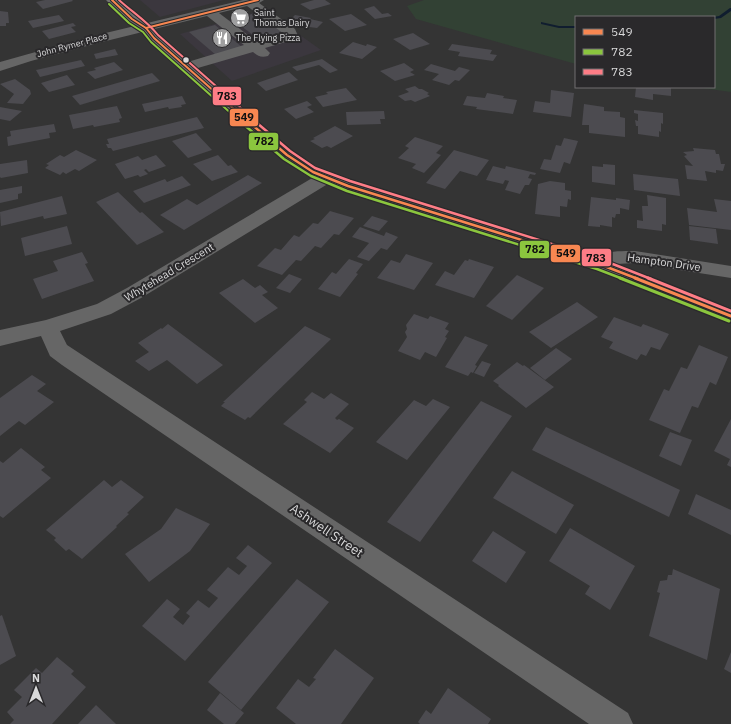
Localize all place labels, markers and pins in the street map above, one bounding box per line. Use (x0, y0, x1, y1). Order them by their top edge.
supermarket icon: Saint Thomas Dairy (229, 7, 251, 29)
place label: Saint Thomas Dairy (254, 7, 310, 28)
restaurant icon: The Flying Pizza (211, 27, 233, 49)
place label: The Flying Pizza (236, 32, 300, 43)
unlabelled marker (181, 55, 191, 65)

